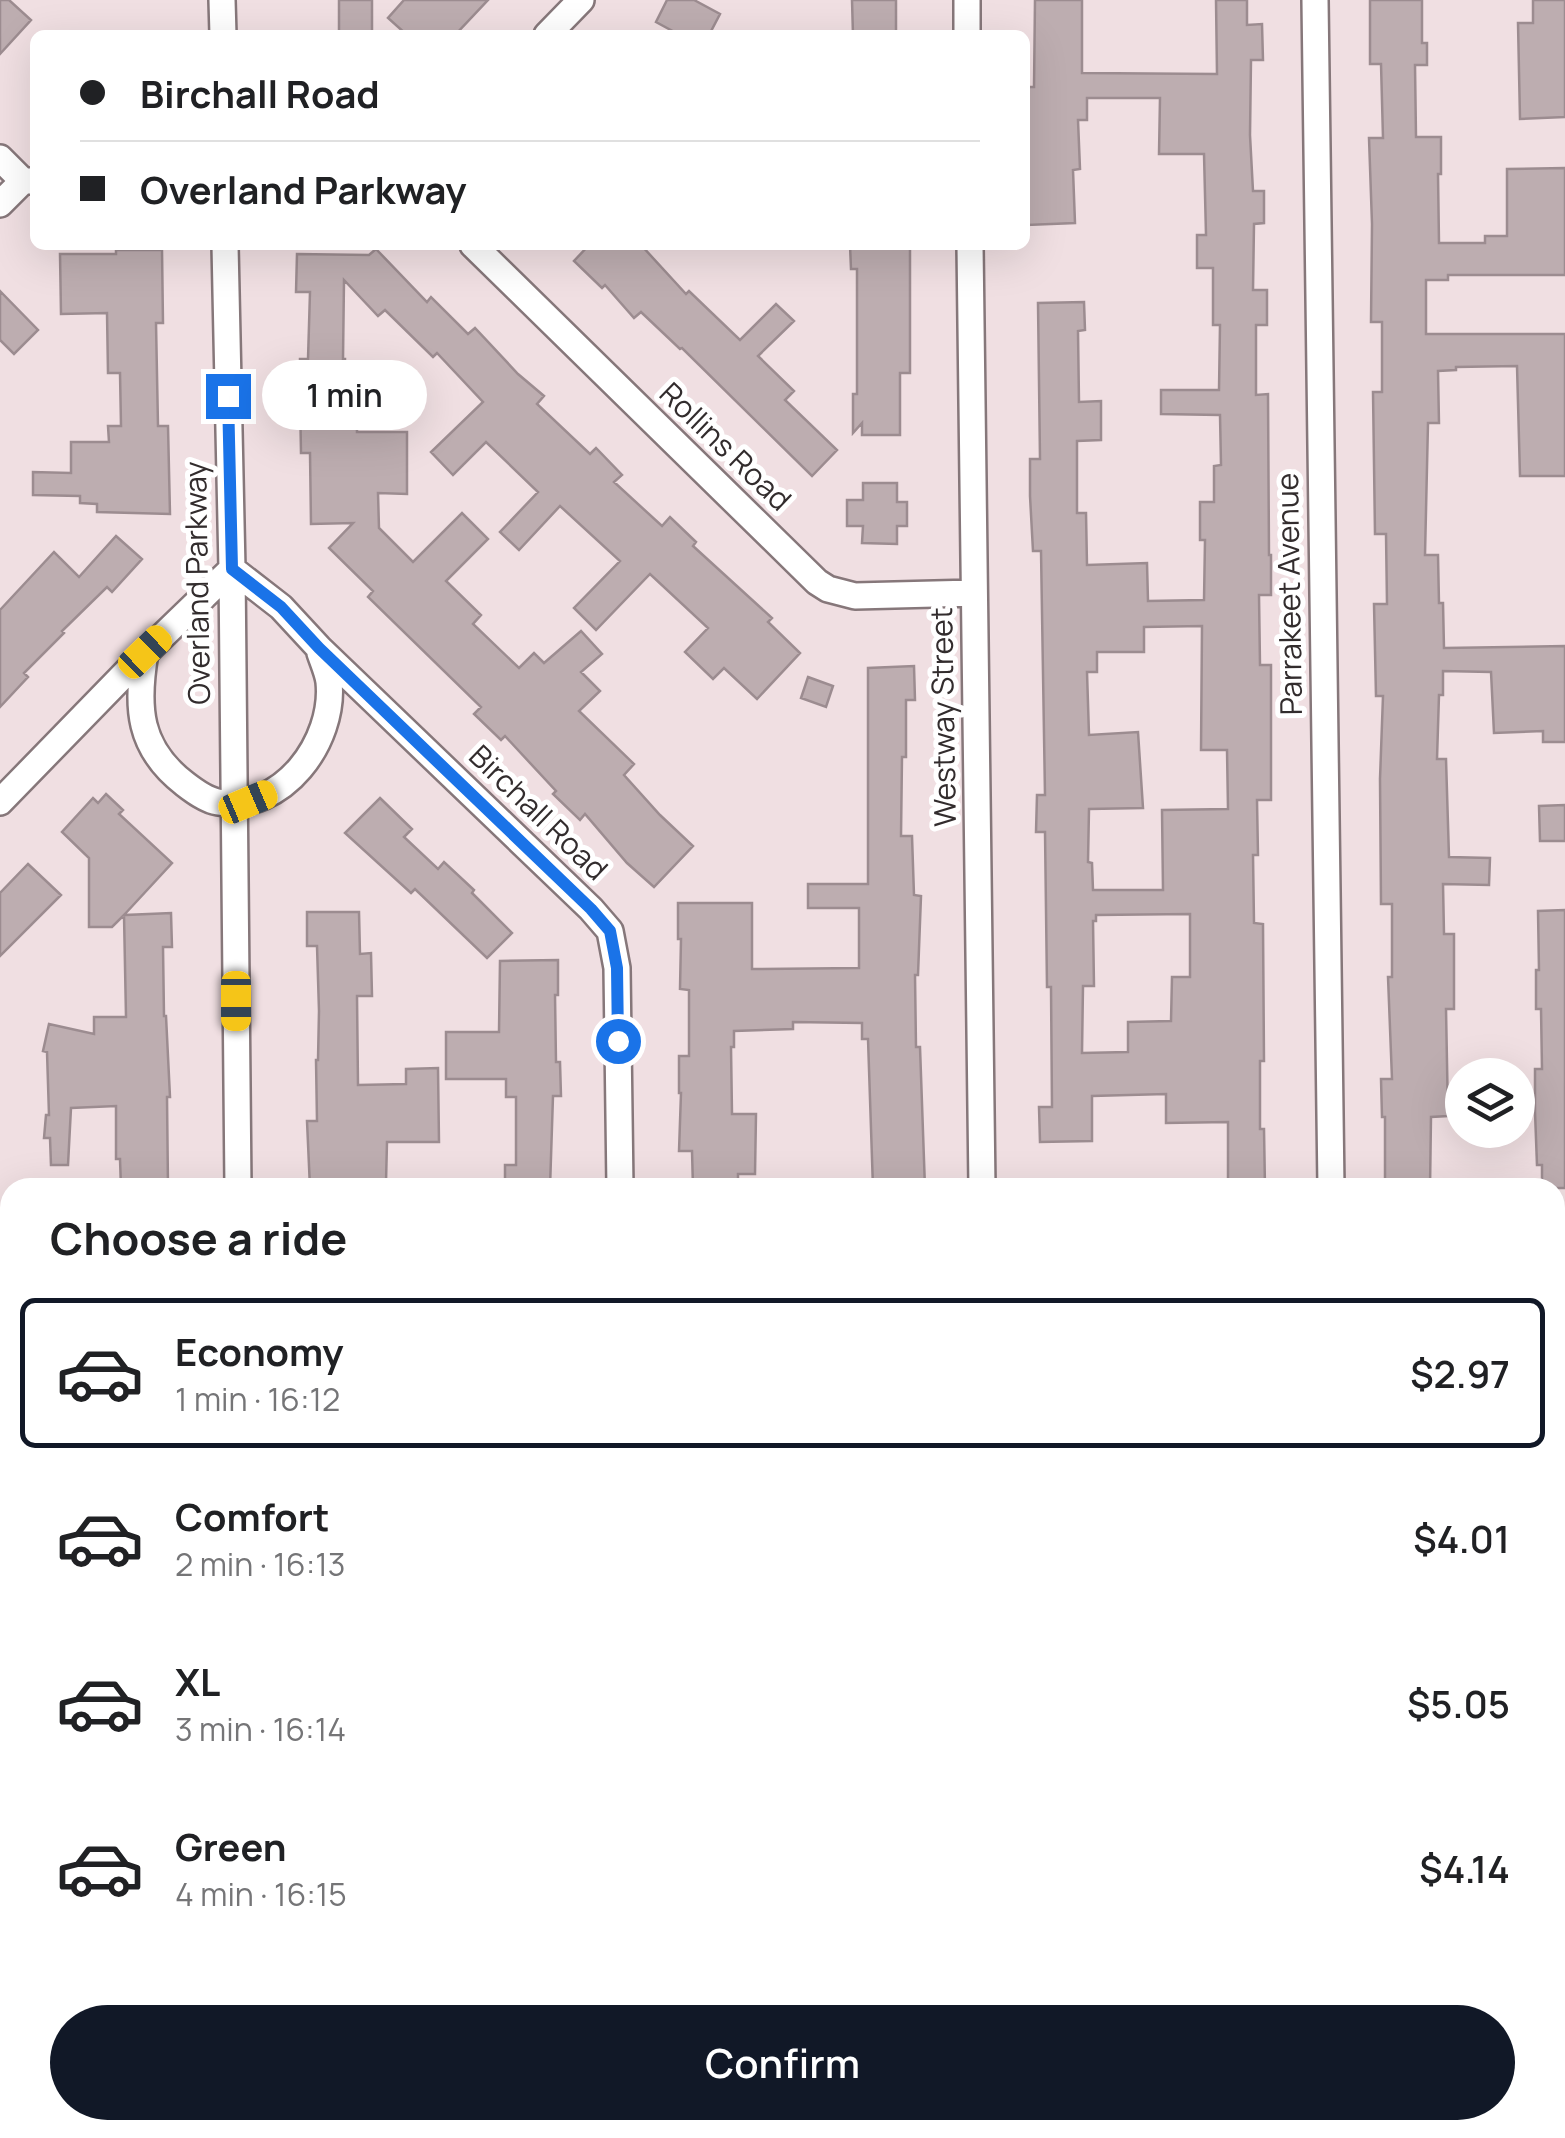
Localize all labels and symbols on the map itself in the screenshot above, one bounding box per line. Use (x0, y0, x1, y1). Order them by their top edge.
callout: 1 min (263, 361, 428, 431)
street label: Rollins Road (651, 373, 801, 519)
route end (206, 374, 251, 419)
street label: Overland Parkway (174, 461, 219, 705)
street label: Parrakeet Avenue (1266, 473, 1311, 715)
street label: Westway Street (920, 607, 965, 827)
car (113, 620, 177, 684)
street label: Birchall Road (461, 735, 617, 889)
car (215, 776, 281, 828)
car (221, 971, 251, 1031)
route start (596, 1019, 641, 1064)

